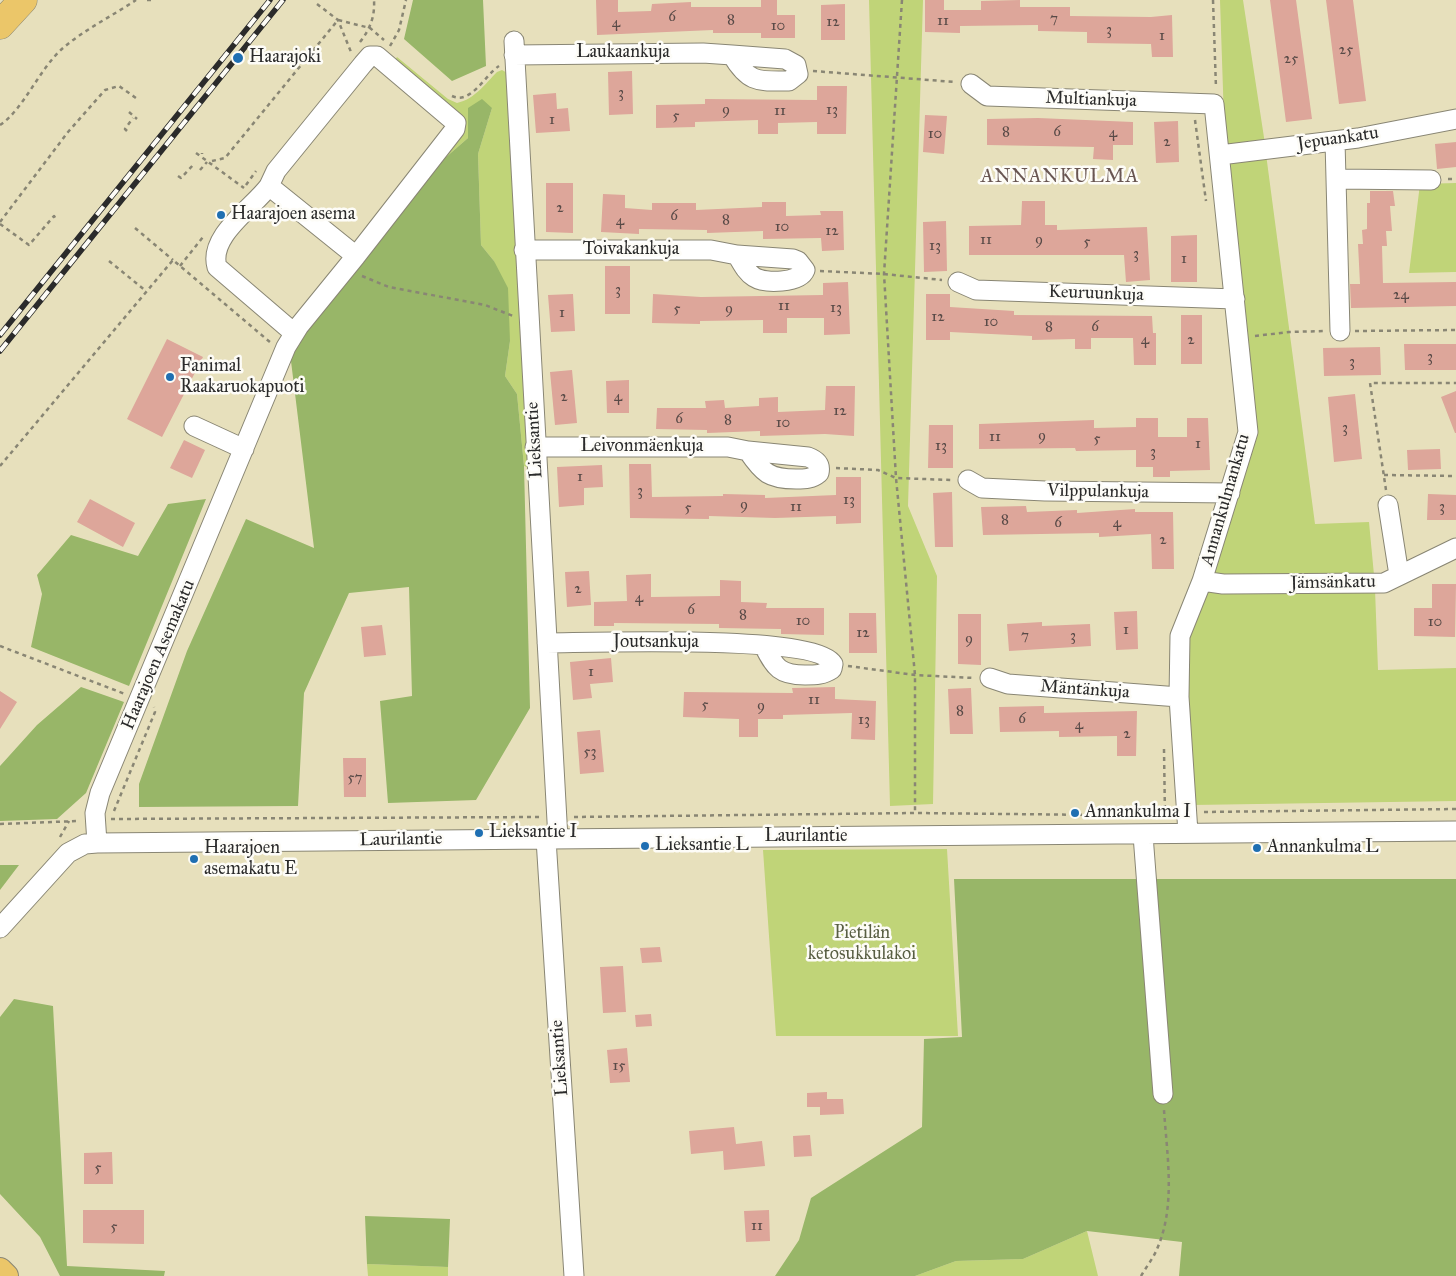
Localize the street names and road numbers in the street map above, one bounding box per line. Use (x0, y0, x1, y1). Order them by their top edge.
street label: Laukaankuja (576, 42, 670, 64)
street label: Multiankuja (1045, 88, 1137, 112)
street label: Jepuankatu (1296, 123, 1380, 155)
street label: Toivakankuja (583, 239, 679, 261)
street label: Keuruunkuja (1048, 282, 1144, 306)
street label: Lieksantie (522, 401, 548, 479)
street label: Annankulmankatu (1197, 432, 1255, 568)
street label: Leivonmäenkuja (581, 436, 703, 458)
street label: Vilppulankuja (1047, 480, 1149, 504)
street label: Jämsänkatu (1290, 571, 1376, 595)
street label: Haarajoen Asemakatu (118, 577, 200, 733)
street label: Joutsankuja (613, 632, 699, 654)
street label: Mäntänkuja (1040, 676, 1130, 704)
street label: Laurilantie (764, 826, 848, 848)
street label: Laurilantie (359, 828, 443, 852)
street label: Lieksantie (547, 1019, 573, 1097)

